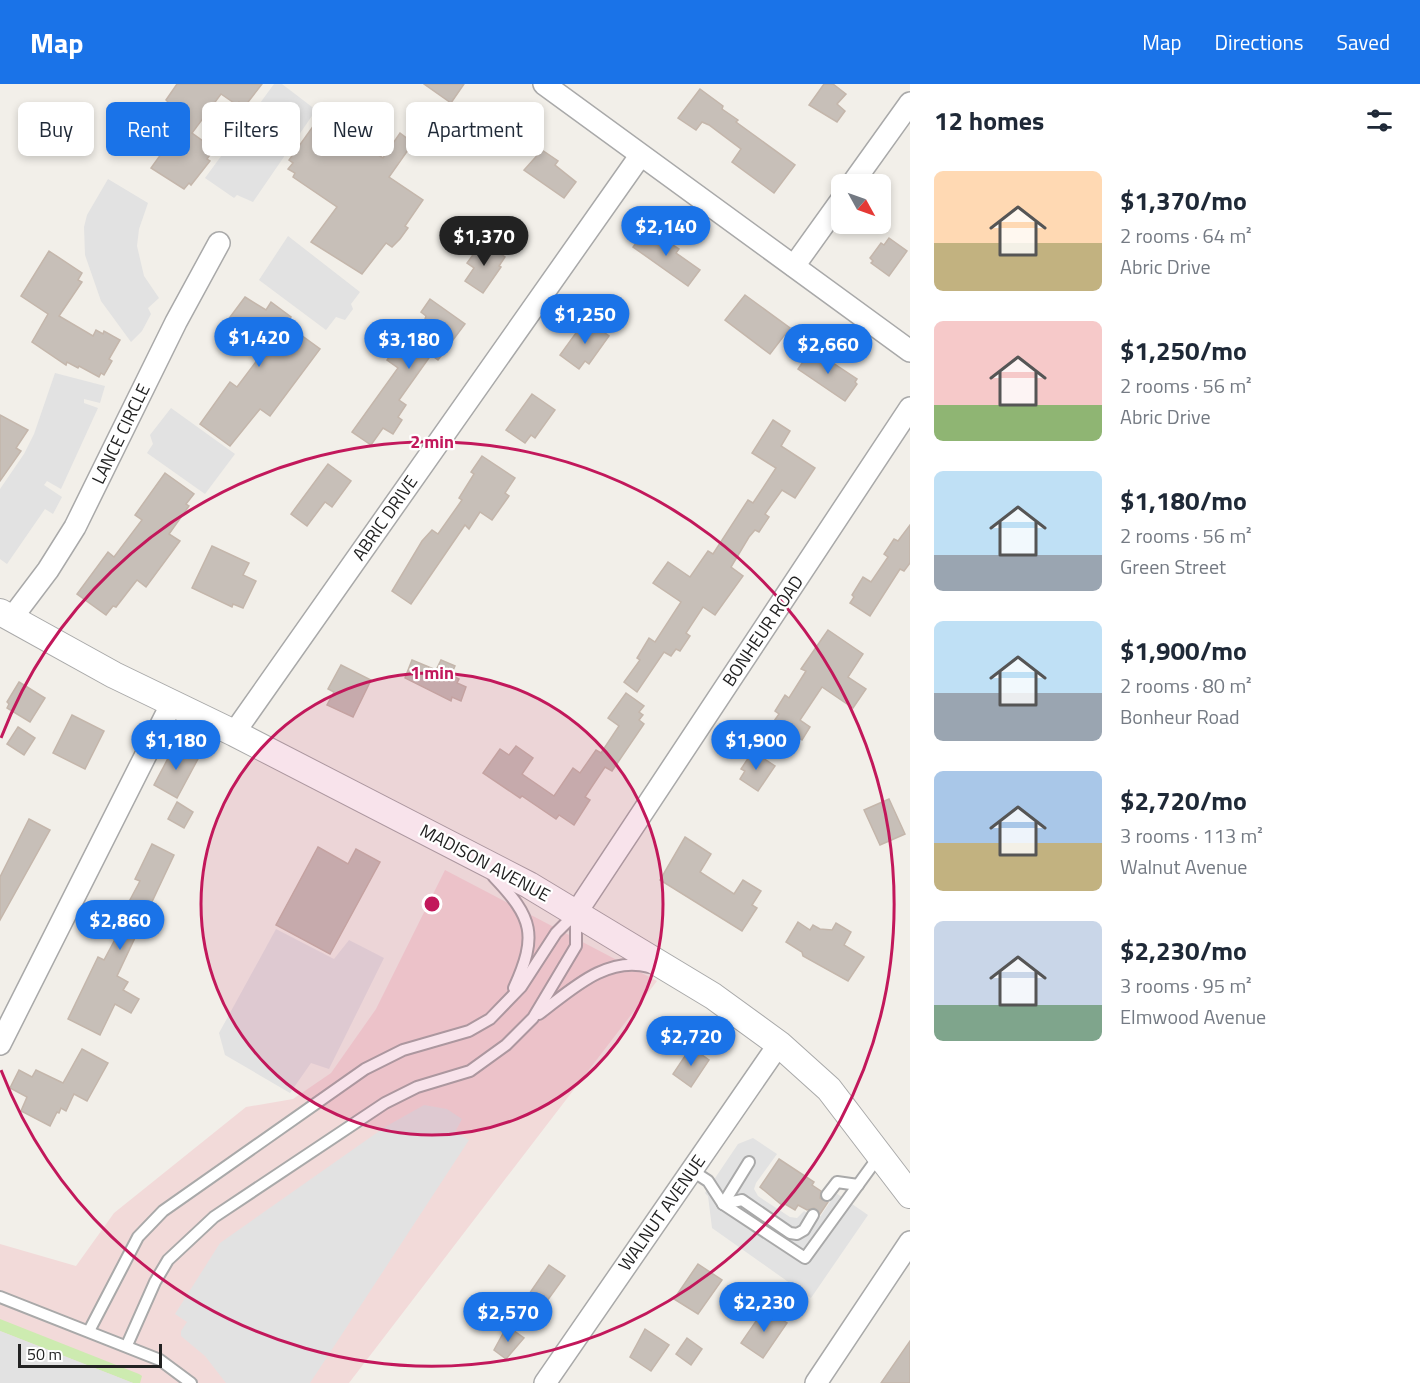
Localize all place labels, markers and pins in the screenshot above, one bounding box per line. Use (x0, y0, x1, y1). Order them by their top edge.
pin: $2,140 (617, 206, 715, 257)
pin: $1,370 (435, 216, 533, 267)
pin: $1,250 (536, 294, 634, 345)
pin: $1,420 (210, 317, 308, 368)
pin: $3,180 (360, 319, 458, 370)
pin: $2,660 (779, 324, 877, 375)
pin: $1,180 (127, 720, 225, 771)
pin: $1,900 (707, 720, 805, 771)
centre of rings (422, 894, 442, 914)
pin: $2,860 (71, 900, 169, 951)
pin: $2,720 (642, 1016, 740, 1067)
pin: $2,230 (715, 1282, 813, 1333)
pin: $2,570 (459, 1292, 557, 1343)

